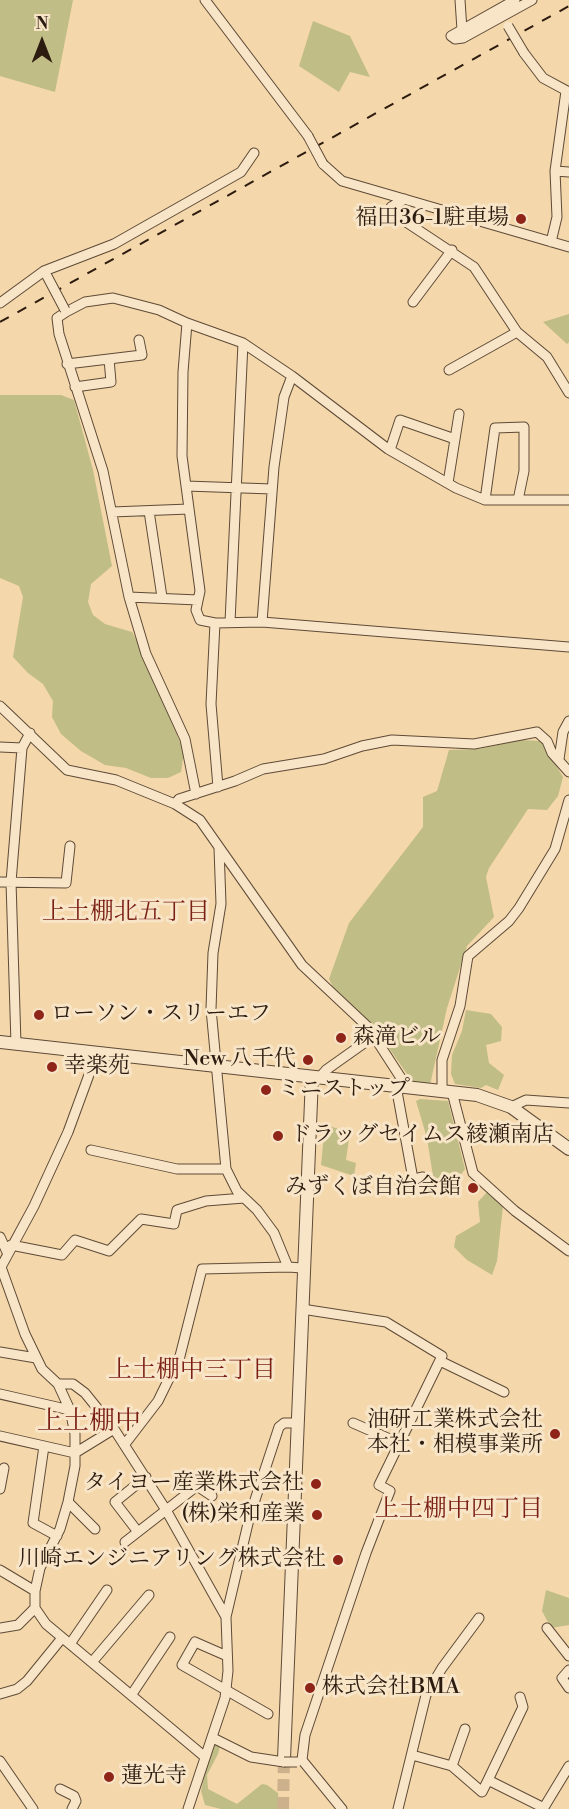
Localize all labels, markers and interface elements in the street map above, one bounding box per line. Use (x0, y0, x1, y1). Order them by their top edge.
north arrow (12, 12, 72, 72)
text: N (36, 14, 48, 34)
place label: 福田36-1駐車場 (355, 206, 509, 232)
marker: 福田36-1駐車場 (514, 212, 528, 226)
district label: 上土棚北五丁目 (42, 899, 210, 927)
place label: ローソン・スリーエフ (51, 1002, 271, 1028)
marker: ローソン・スリーエフ (32, 1008, 46, 1022)
place label: 森滝ビル (353, 1025, 441, 1051)
marker: 森滝ビル (334, 1031, 348, 1045)
place label: New 八千代 (183, 1047, 296, 1073)
marker: New 八千代 (301, 1053, 315, 1067)
place label: 幸楽苑 (64, 1054, 130, 1080)
marker: 幸楽苑 (45, 1060, 59, 1074)
place label: ミニストップ (278, 1077, 410, 1103)
marker: ミニストップ (259, 1083, 273, 1097)
place label: ドラッグセイムス綾瀬南店 (290, 1123, 554, 1149)
marker: ドラッグセイムス綾瀬南店 (271, 1129, 285, 1143)
place label: みずくぼ自治会館 (285, 1175, 461, 1201)
marker: みずくぼ自治会館 (466, 1181, 480, 1195)
district label: 上土棚中三丁目 (108, 1357, 276, 1385)
district label: 上土棚中 (37, 1407, 141, 1439)
place label: 油研工業株式会社 本社・相模事業所 (367, 1408, 543, 1460)
marker: 油研工業株式会社 本社・相模事業所 (548, 1427, 562, 1441)
place label: タイヨー産業株式会社 (84, 1471, 304, 1497)
marker: タイヨー産業株式会社 (309, 1477, 323, 1491)
district label: 上土棚中四丁目 (375, 1496, 543, 1524)
place label: (株)栄和産業 (181, 1502, 305, 1528)
marker: (株)栄和産業 (310, 1508, 324, 1522)
place label: 川崎エンジニアリング株式会社 (18, 1547, 326, 1573)
marker: 川崎エンジニアリング株式会社 (331, 1553, 345, 1567)
place label: 株式会社BMA (322, 1675, 460, 1701)
marker: 株式会社BMA (303, 1681, 317, 1695)
place label: 蓮光寺 (121, 1764, 187, 1790)
marker: 蓮光寺 (102, 1770, 116, 1784)

